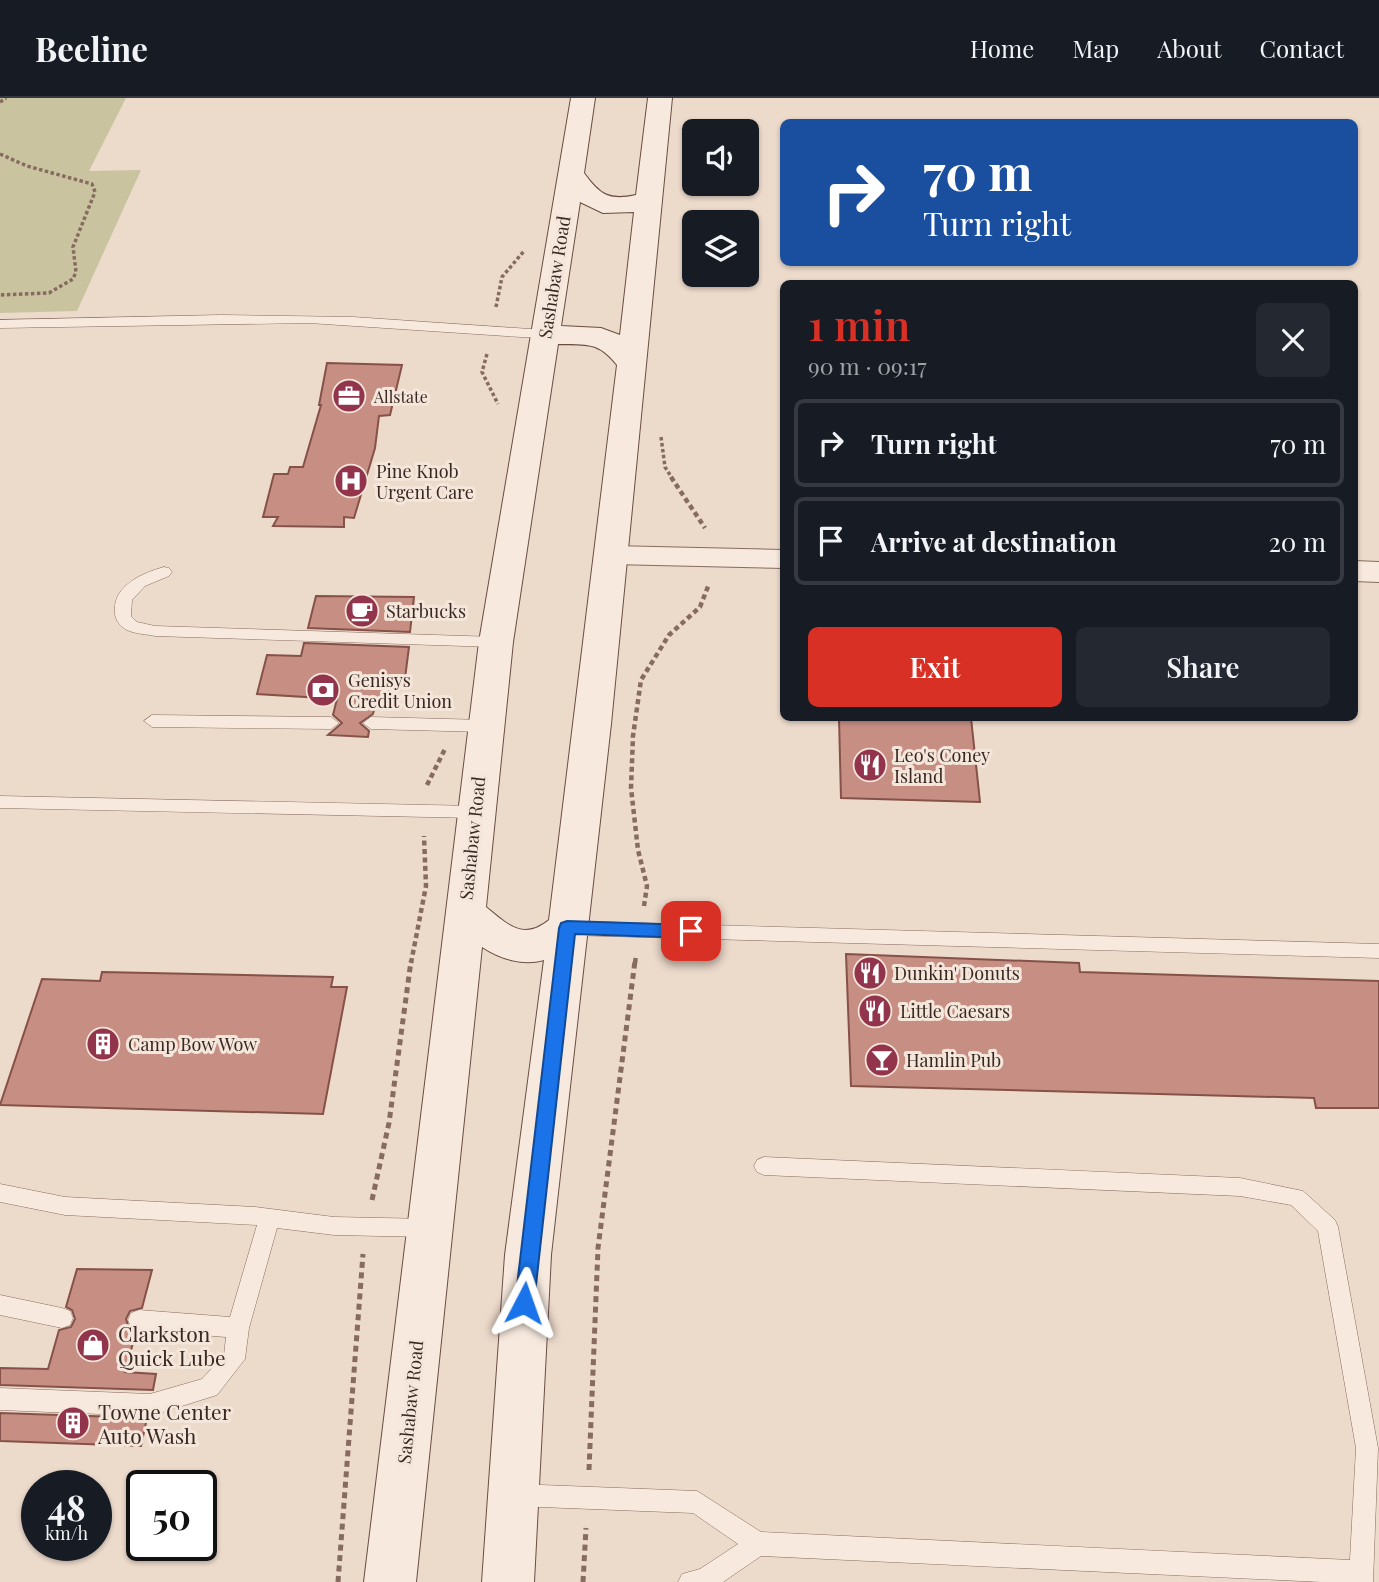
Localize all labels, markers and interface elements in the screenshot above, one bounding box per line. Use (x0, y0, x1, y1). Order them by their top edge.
text: Beeline (35, 26, 148, 70)
text: Home (970, 32, 1034, 64)
text: Map (1072, 32, 1119, 64)
text: About (1157, 32, 1221, 64)
text: Contact (1259, 32, 1344, 64)
map controls (682, 119, 759, 287)
button: sound (682, 119, 759, 196)
text: 70 m (923, 138, 1033, 203)
icon: right (808, 147, 899, 238)
text: Turn right (923, 201, 1071, 244)
button: layers (682, 210, 759, 287)
street label: Sashabaw Road (532, 213, 576, 340)
text: 1 min (808, 296, 910, 352)
button: close (1256, 303, 1330, 377)
text: 90 m · 09:17 (808, 350, 927, 381)
office icon: Allstate (330, 377, 368, 415)
place label: Allstate (373, 386, 428, 407)
icon: right (812, 424, 850, 462)
text: Turn right (871, 426, 997, 461)
text: 70 m (1270, 426, 1326, 461)
place label: Pine Knob Urgent Care (376, 459, 474, 504)
hospital icon: Pine Knob Urgent Care (332, 462, 370, 500)
icon: arrive (812, 522, 850, 560)
text: Arrive at destination (871, 524, 1117, 559)
text: 20 m (1268, 524, 1326, 559)
cafe icon: Starbucks (343, 592, 381, 630)
place label: Starbucks (386, 599, 466, 623)
button: Exit (808, 627, 1062, 707)
button: Share (1076, 627, 1330, 707)
place label: Genisys Credit Union (348, 668, 452, 713)
bank icon: Genisys Credit Union (304, 671, 342, 709)
place label: Leo's Coney Island (894, 743, 990, 788)
restaurant icon: Leo's Coney Island (851, 746, 889, 784)
street label: Sashabaw Road (454, 774, 490, 901)
pin (661, 901, 721, 961)
icon: arrive (672, 912, 710, 950)
restaurant icon: Dunkin' Donuts (851, 954, 889, 992)
place label: Dunkin' Donuts (894, 961, 1020, 985)
restaurant icon: Little Caesars (856, 992, 894, 1030)
place label: Little Caesars (900, 999, 1010, 1023)
building icon: Camp Bow Wow (84, 1025, 122, 1063)
place label: Camp Bow Wow (128, 1032, 257, 1056)
bar icon: Hamlin Pub (863, 1041, 901, 1079)
place label: Hamlin Pub (906, 1048, 1001, 1072)
position arrow (487, 1266, 561, 1340)
place label: Clarkston Quick Lube (118, 1319, 226, 1371)
shop icon: Clarkston Quick Lube (74, 1326, 112, 1364)
street label: Sashabaw Road (392, 1338, 428, 1465)
place label: Towne Center Auto Wash (97, 1397, 232, 1449)
building icon: Towne Center Auto Wash (54, 1404, 92, 1442)
speed limit sign: 50 (126, 1470, 217, 1561)
text: 48 (47, 1483, 86, 1530)
text: km/h (45, 1521, 88, 1545)

